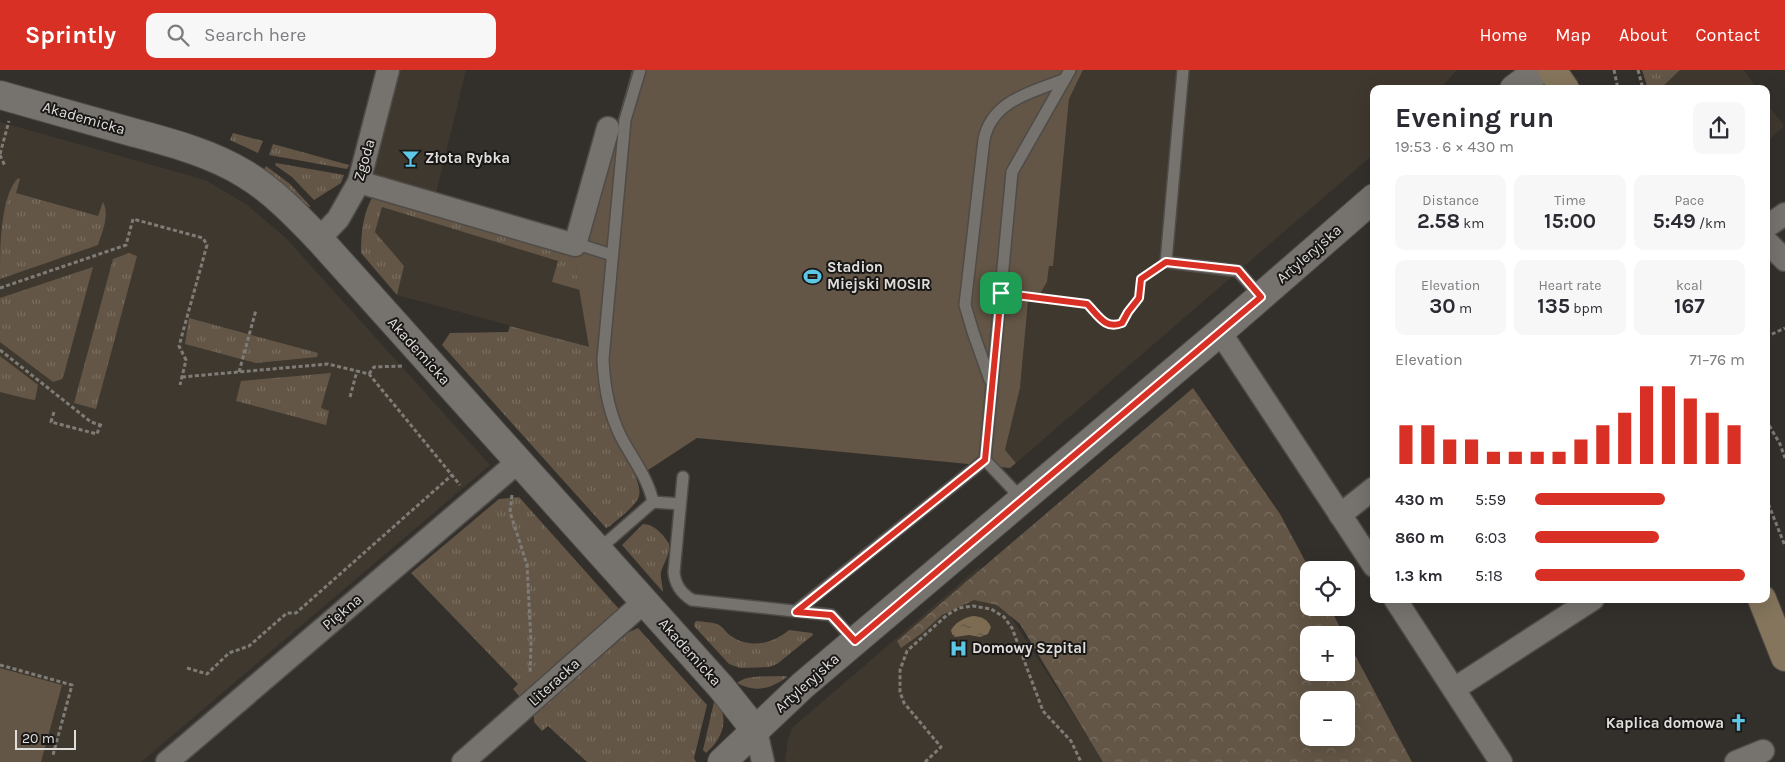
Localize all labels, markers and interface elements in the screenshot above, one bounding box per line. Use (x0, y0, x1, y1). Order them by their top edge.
search box (146, 13, 496, 58)
text: Sprintly (25, 21, 116, 49)
icon: search (164, 21, 192, 49)
text: Search here (204, 24, 306, 46)
text: Home (1479, 24, 1527, 46)
text: Map (1555, 24, 1591, 46)
text: About (1619, 24, 1668, 46)
text: Contact (1696, 24, 1760, 46)
street label: Akademicka (41, 98, 127, 138)
text: Evening run (1395, 101, 1554, 134)
button: share (1693, 102, 1745, 154)
street label: Zgoda (349, 137, 379, 183)
text: 19:53 · 6 × 430 m (1395, 137, 1514, 156)
bar icon: Złota Rybka (401, 148, 421, 168)
place label: Złota Rybka (425, 149, 510, 167)
text: Distance (1422, 192, 1479, 209)
text: Time (1554, 192, 1586, 209)
text: Pace (1674, 192, 1704, 209)
text: 2.58 (1417, 209, 1460, 233)
text: 15:00 (1544, 209, 1596, 233)
text: 5:49 (1653, 209, 1696, 233)
text: km (1460, 215, 1484, 232)
text: /km (1696, 215, 1726, 232)
street label: Artyleryjska (1273, 221, 1345, 287)
place label: Stadion Miejski MOSIR (827, 258, 931, 293)
sports icon: Stadion Miejski MOSIR (803, 266, 823, 286)
pin (980, 272, 1022, 314)
text: Elevation (1421, 277, 1480, 294)
text: Heart rate (1538, 277, 1602, 294)
text: kcal (1676, 277, 1703, 294)
icon: arrive (987, 279, 1015, 307)
text: 30 (1429, 294, 1456, 318)
text: 135 (1537, 294, 1570, 318)
text: 167 (1674, 294, 1705, 318)
text: m (1456, 300, 1472, 317)
text: bpm (1570, 300, 1603, 317)
street label: Akademicka (384, 313, 454, 389)
text: Elevation (1395, 350, 1463, 369)
text: 71–76 m (1689, 350, 1745, 369)
text: 430 m (1395, 490, 1444, 509)
text: 5:59 (1475, 490, 1506, 509)
text: 860 m (1395, 528, 1444, 547)
text: 6:03 (1475, 528, 1507, 547)
map controls (1300, 561, 1355, 746)
button: locate (1300, 561, 1355, 616)
text: 1.3 km (1395, 566, 1443, 585)
text: 5:18 (1475, 566, 1503, 585)
street label: Piękna (319, 590, 365, 634)
street label: Akademicka (655, 614, 725, 690)
button: + (1300, 626, 1355, 681)
hospital icon: Domowy Szpital (948, 638, 968, 658)
place label: Domowy Szpital (972, 639, 1087, 657)
street label: Artyleryjska (771, 649, 843, 717)
street label: Literacka (525, 654, 583, 710)
button: − (1300, 691, 1355, 746)
church icon: Kaplica domowa (1728, 713, 1748, 733)
place label: Kaplica domowa (1606, 714, 1724, 732)
scale bar (15, 727, 76, 750)
text: 20 m (22, 730, 55, 747)

